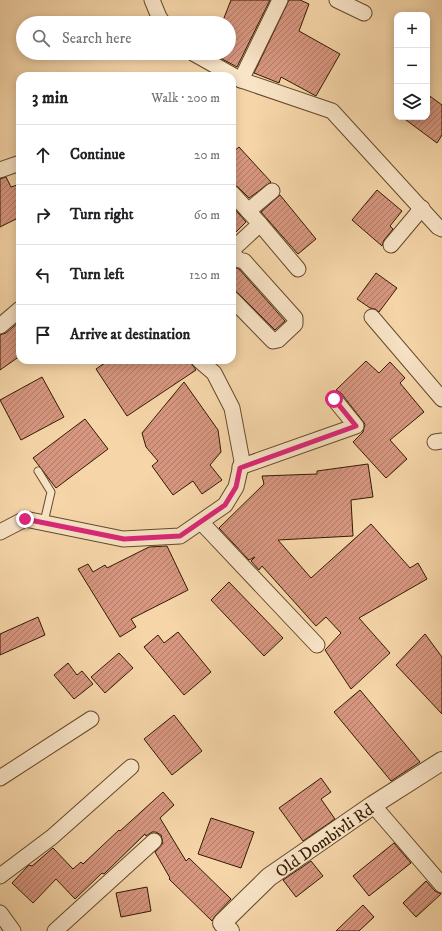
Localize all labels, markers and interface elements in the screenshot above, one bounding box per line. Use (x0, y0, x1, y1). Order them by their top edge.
map controls (394, 12, 430, 120)
button: + (394, 12, 430, 48)
search box (16, 16, 236, 60)
icon: search (30, 27, 52, 49)
text: Search here (62, 29, 131, 48)
button: − (394, 48, 430, 84)
button: layers (394, 84, 430, 120)
text: 3 min (32, 87, 68, 109)
text: Walk · 200 m (151, 90, 220, 106)
icon: ahead (32, 144, 54, 166)
text: Continue (70, 145, 125, 164)
text: 20 m (194, 147, 220, 163)
icon: right (32, 204, 54, 226)
text: Turn right (70, 205, 133, 224)
text: 60 m (194, 207, 220, 223)
icon: left (32, 264, 54, 286)
text: Turn left (70, 265, 124, 284)
text: 120 m (189, 267, 220, 283)
icon: arrive (32, 324, 54, 346)
text: Arrive at destination (70, 325, 190, 344)
route start (325, 390, 343, 408)
route end (16, 510, 34, 528)
street label: Old Dombivli Rd (271, 798, 378, 883)

